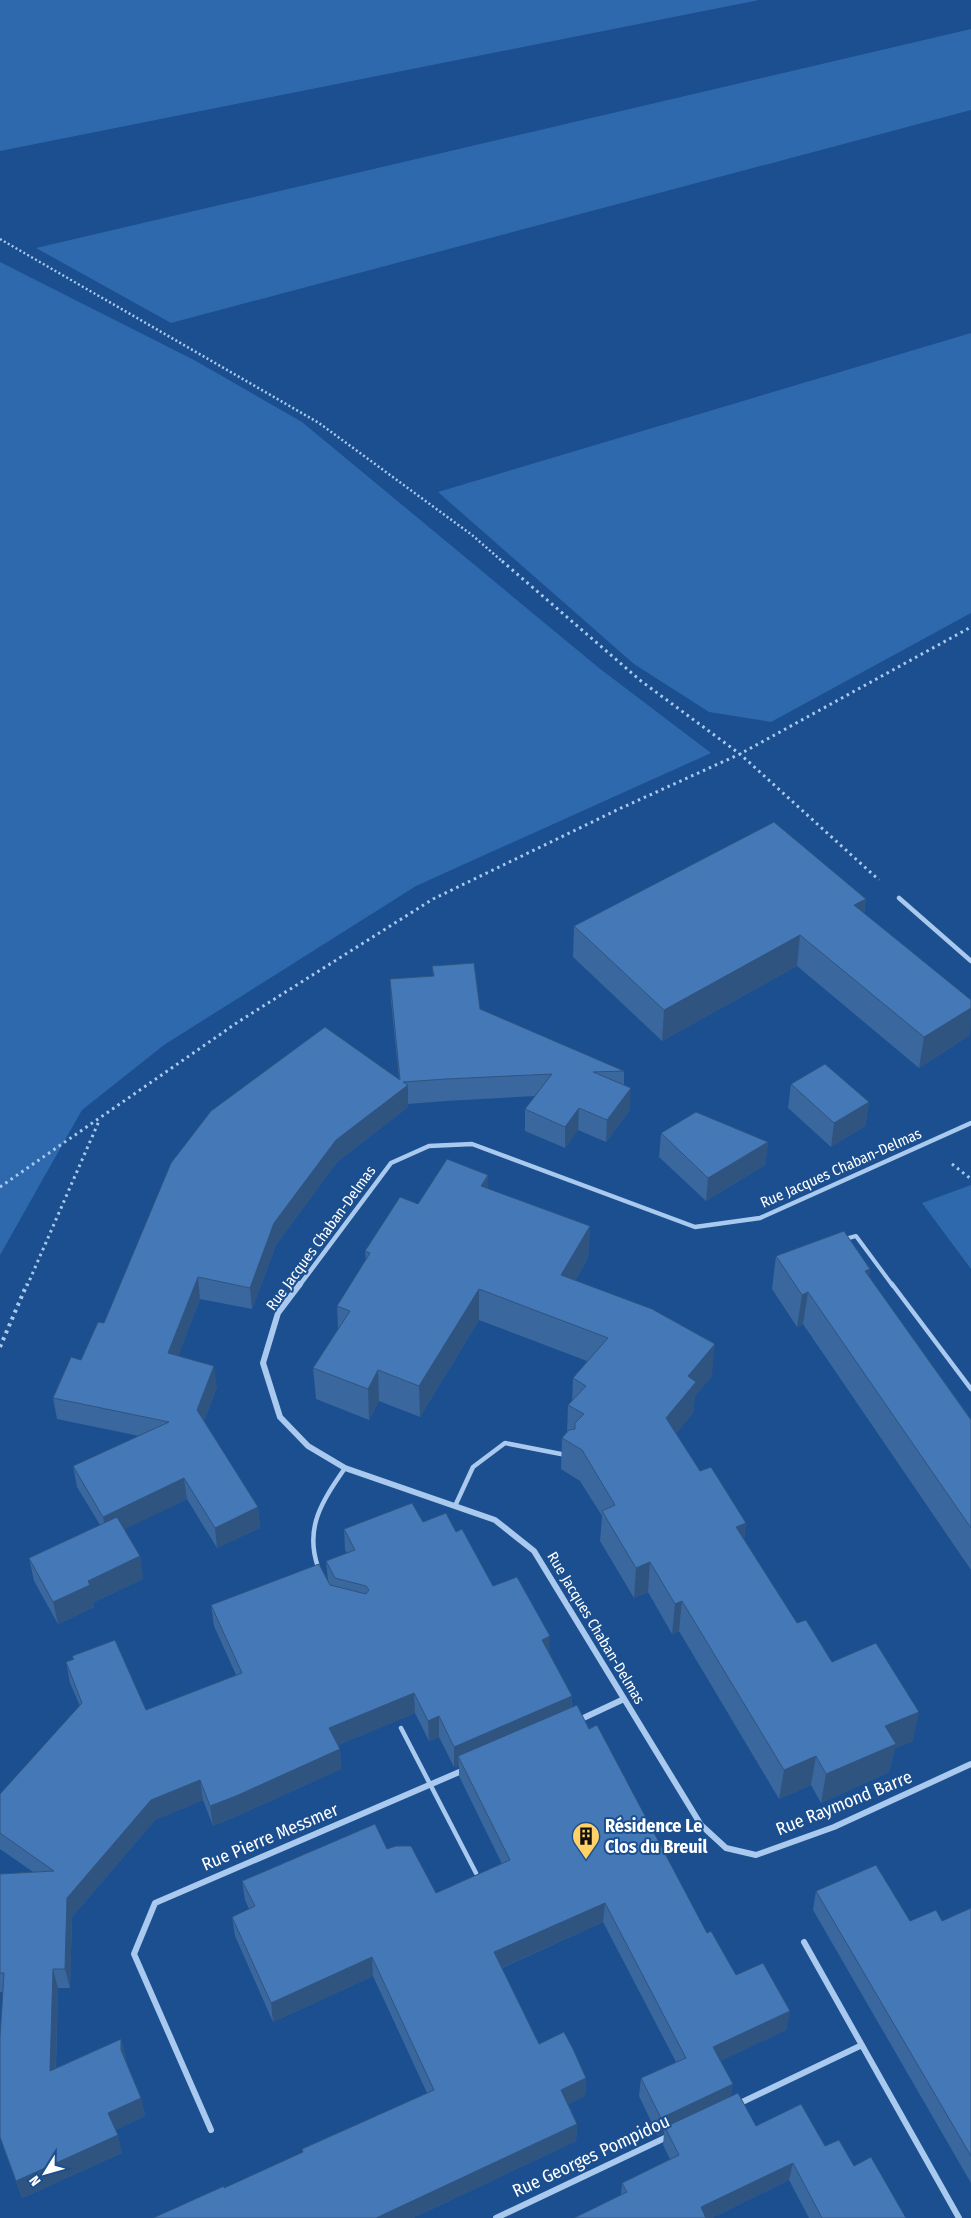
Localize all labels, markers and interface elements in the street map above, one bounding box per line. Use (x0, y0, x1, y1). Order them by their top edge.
street label: Rue Jacques Chaban-Delmas (758, 1124, 924, 1212)
street label: Rue Jacques Chaban-Delmas (262, 1162, 380, 1314)
street label: Rue Jacques Chaban-Delmas (543, 1549, 649, 1707)
street label: Rue Raymond Barre (773, 1766, 915, 1840)
street label: Rue Pierre Messmer (198, 1798, 342, 1876)
place label: Résidence Le Clos du Breuil (605, 1815, 707, 1858)
building icon: Résidence Le Clos du Breuil (571, 1821, 601, 1860)
street label: Rue Georges Pompidou (509, 2110, 673, 2202)
north arrow (20, 2148, 70, 2198)
text: N (26, 2172, 44, 2189)

